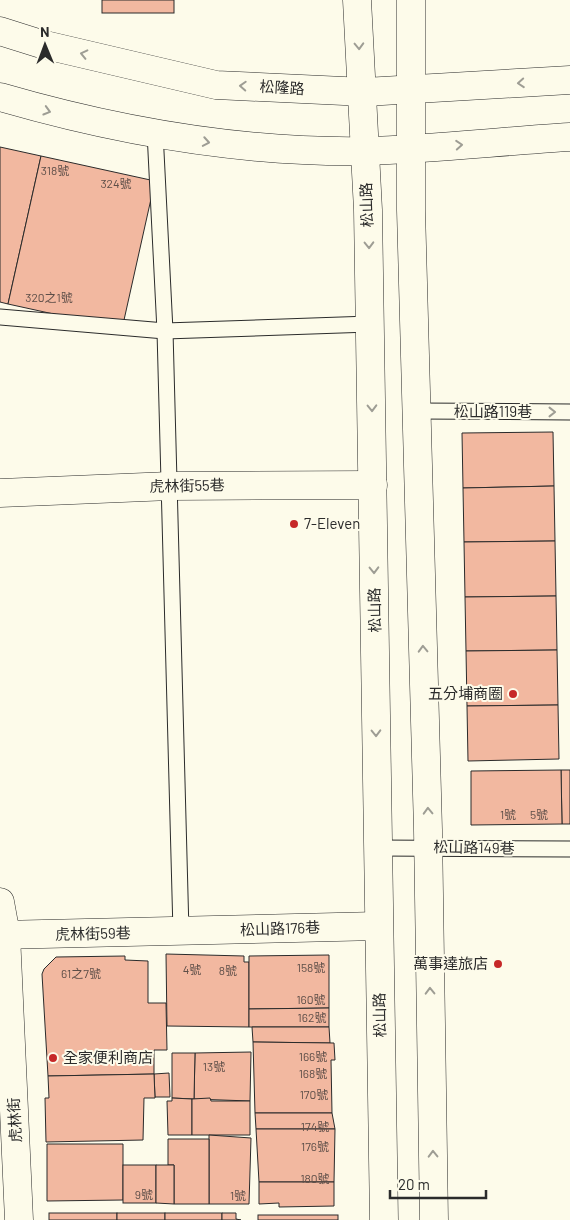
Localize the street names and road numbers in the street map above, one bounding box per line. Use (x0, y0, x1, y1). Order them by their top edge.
street label: 松隆路 (259, 77, 305, 97)
street label: 松山路 (356, 182, 376, 228)
street label: 松山路119巷 (454, 402, 532, 420)
street label: 虎林街55巷 (149, 475, 225, 495)
street label: 松山路 (365, 587, 383, 633)
street label: 松山路149巷 (433, 837, 515, 857)
street label: 松山路176巷 (240, 918, 320, 938)
street label: 虎林街59巷 (55, 923, 131, 943)
street label: 松山路 (370, 992, 388, 1038)
street label: 虎林街 (4, 1097, 24, 1143)

